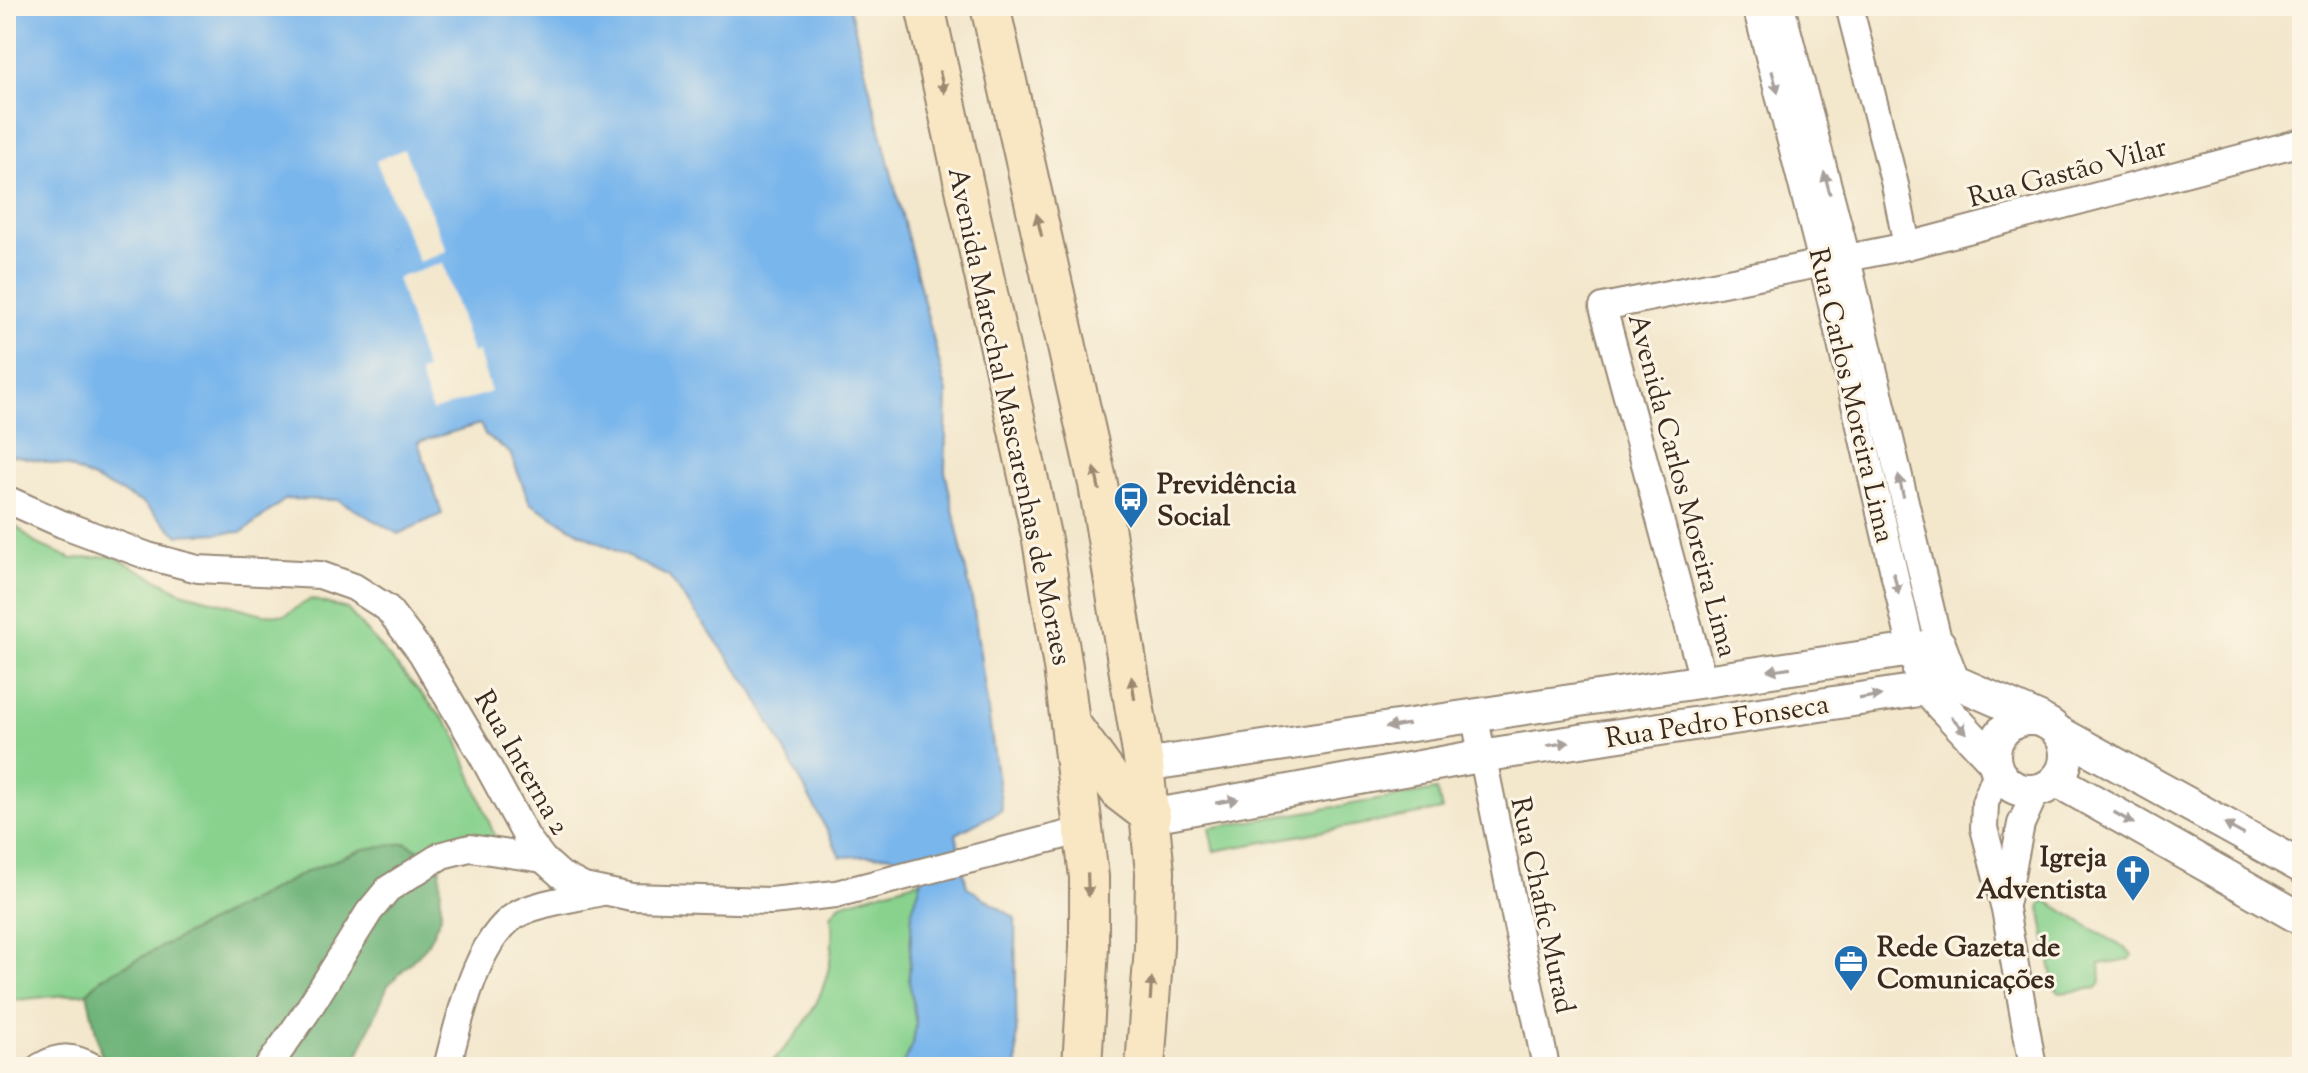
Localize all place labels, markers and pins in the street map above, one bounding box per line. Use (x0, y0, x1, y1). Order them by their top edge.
place label: Previdência Social (1157, 466, 1296, 538)
bus stop icon: Previdência Social (1112, 480, 1150, 530)
place label: Igreja Adventista (1976, 839, 2107, 911)
church icon: Igreja Adventista (2114, 853, 2152, 903)
place label: Rede Gazeta de Comunicações (1877, 929, 2060, 1001)
office icon: Rede Gazeta de Comunicações (1832, 943, 1870, 993)

